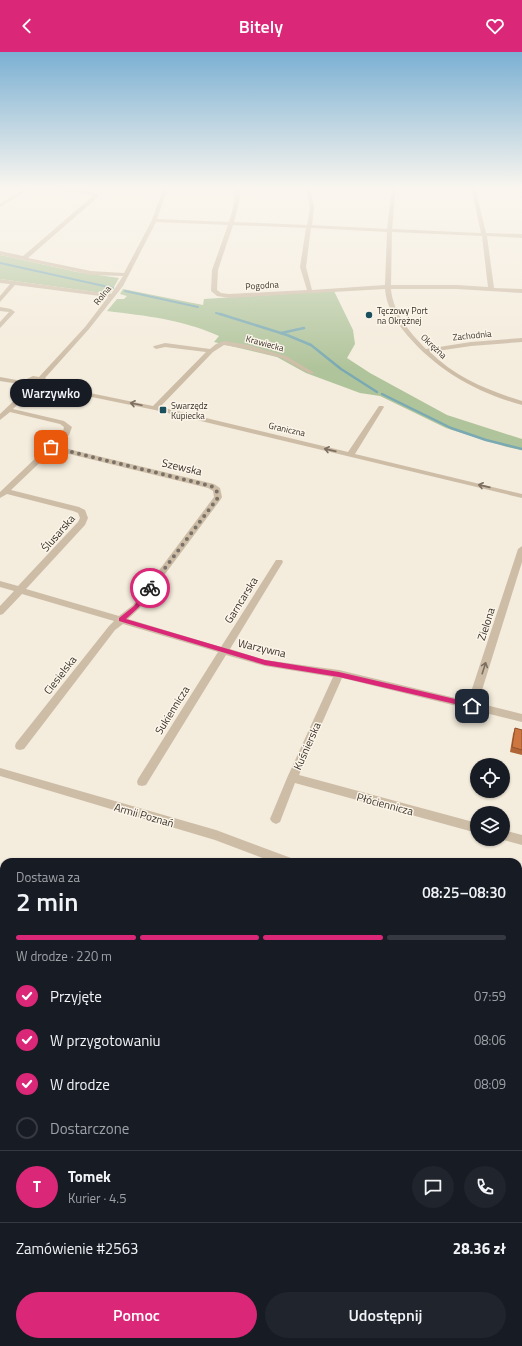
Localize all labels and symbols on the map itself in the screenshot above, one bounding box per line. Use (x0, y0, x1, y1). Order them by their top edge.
street label: Pogodna (245, 277, 280, 293)
street label: Rolna (90, 282, 114, 308)
place label: Tęczowy Port na Okrężnej (377, 304, 429, 327)
marker: Tęczowy Port na Okrężnej (364, 310, 374, 320)
street label: Zachodnia (452, 326, 493, 343)
street label: Okrężna (418, 331, 450, 362)
street label: Krawiecka (245, 332, 286, 354)
callout: Warzywko (10, 379, 92, 407)
one-way arrow (130, 399, 143, 407)
place label: Swarzędz Kupiecka (171, 399, 208, 422)
marker: Swarzędz Kupiecka (158, 405, 168, 415)
street label: Graniczna (267, 418, 307, 440)
pin (34, 430, 68, 464)
one-way arrow (324, 445, 337, 453)
street label: Szewska (160, 455, 204, 479)
one-way arrow (478, 482, 491, 490)
street label: Ślusarska (37, 511, 79, 555)
courier (130, 568, 170, 608)
street label: Garncarska (220, 573, 262, 626)
street label: Zielona (473, 605, 499, 642)
street label: Warzywna (236, 635, 288, 661)
street label: Ciesielska (40, 652, 81, 698)
one-way arrow (481, 662, 488, 675)
street label: Sukiennicza (151, 682, 194, 737)
pin (455, 689, 489, 723)
street label: Kuśnierska (289, 719, 325, 772)
street label: Płóciennicza (355, 789, 416, 819)
street label: Armii Poznań (112, 799, 176, 831)

